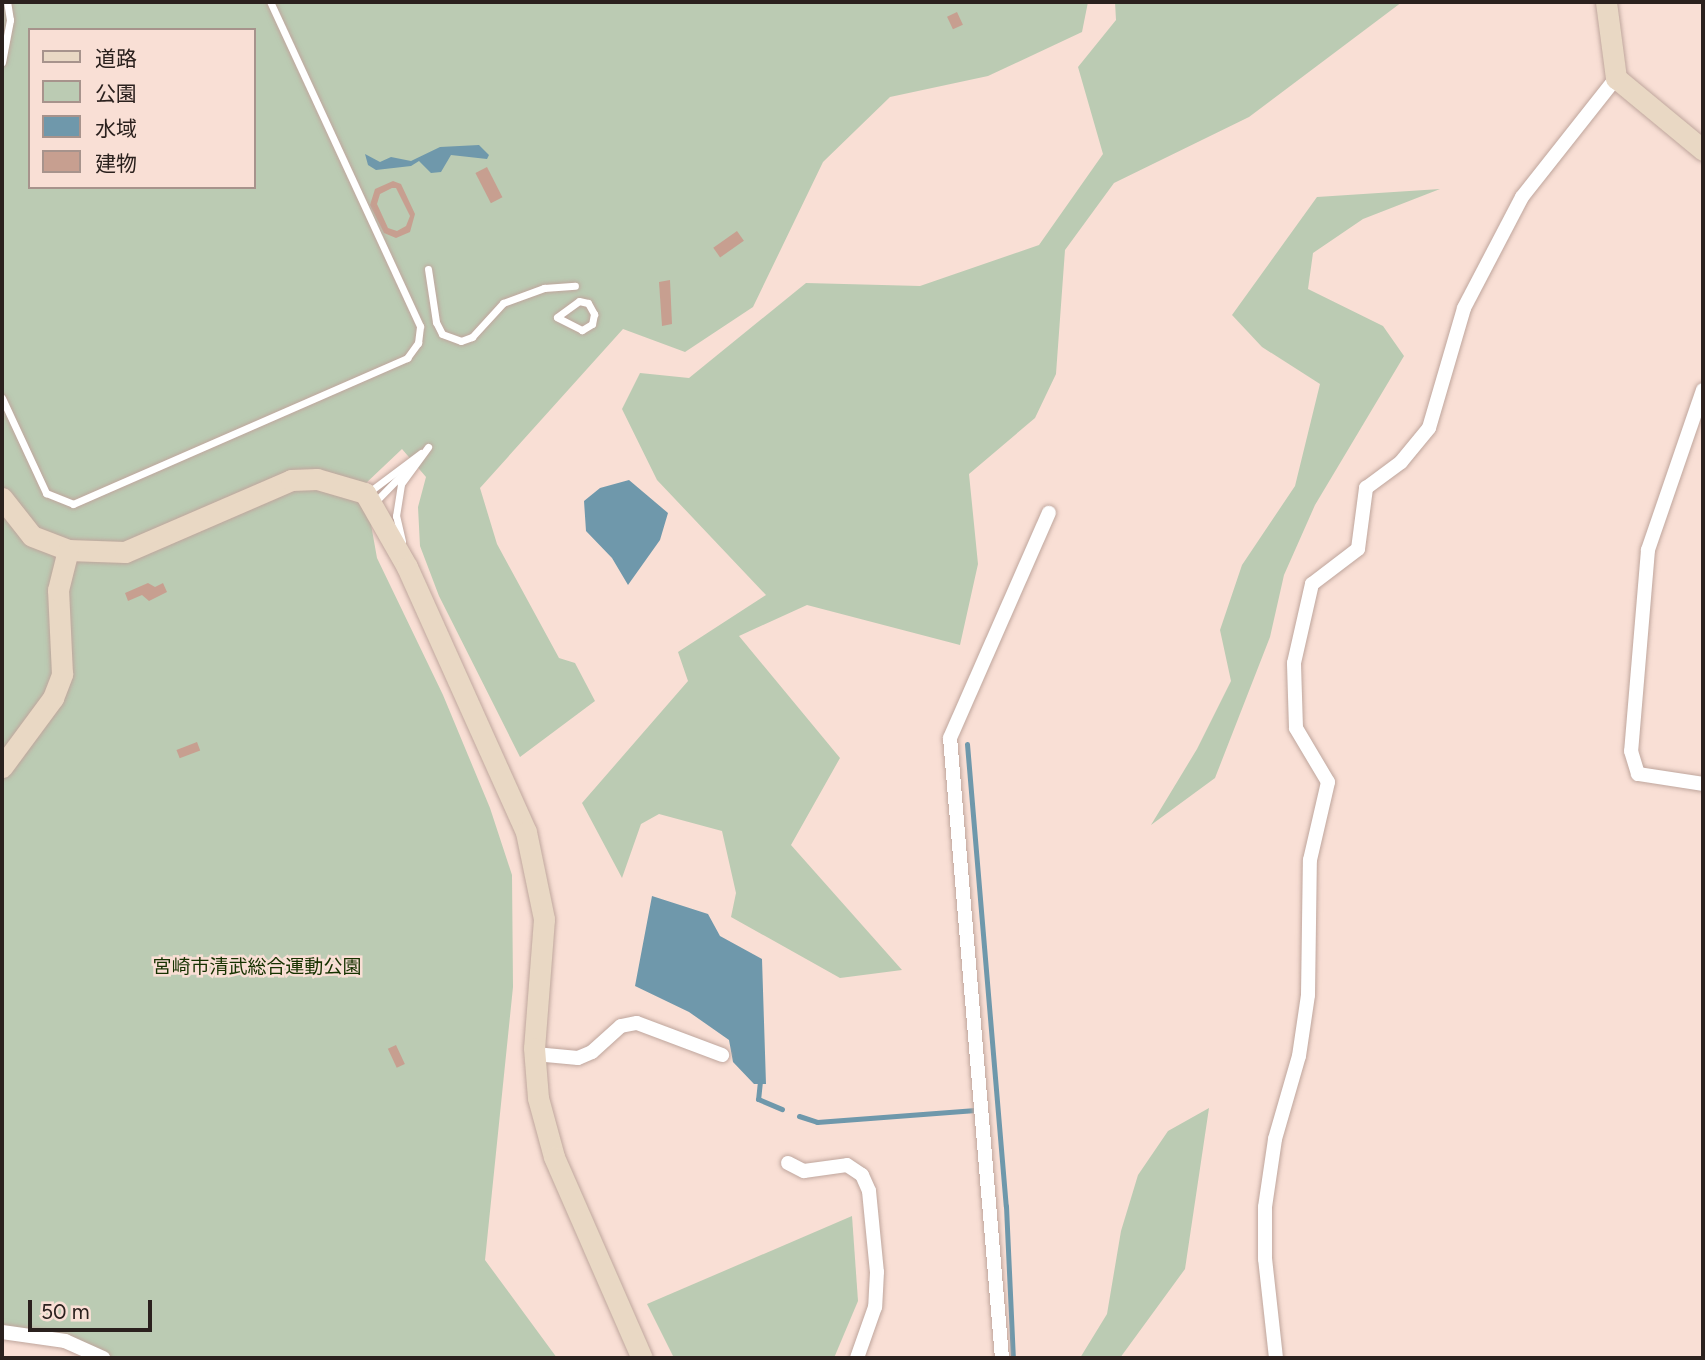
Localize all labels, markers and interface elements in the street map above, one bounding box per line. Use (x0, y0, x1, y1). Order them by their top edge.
legend (28, 28, 256, 189)
text: 道路 (95, 46, 137, 71)
text: 公園 (95, 81, 137, 106)
text: 水域 (95, 116, 137, 141)
text: 建物 (95, 151, 137, 176)
park label: 宮崎市清武総合運動公園 (153, 956, 361, 978)
scale bar (32, 1286, 156, 1330)
text: 50 m (41, 1299, 90, 1324)

